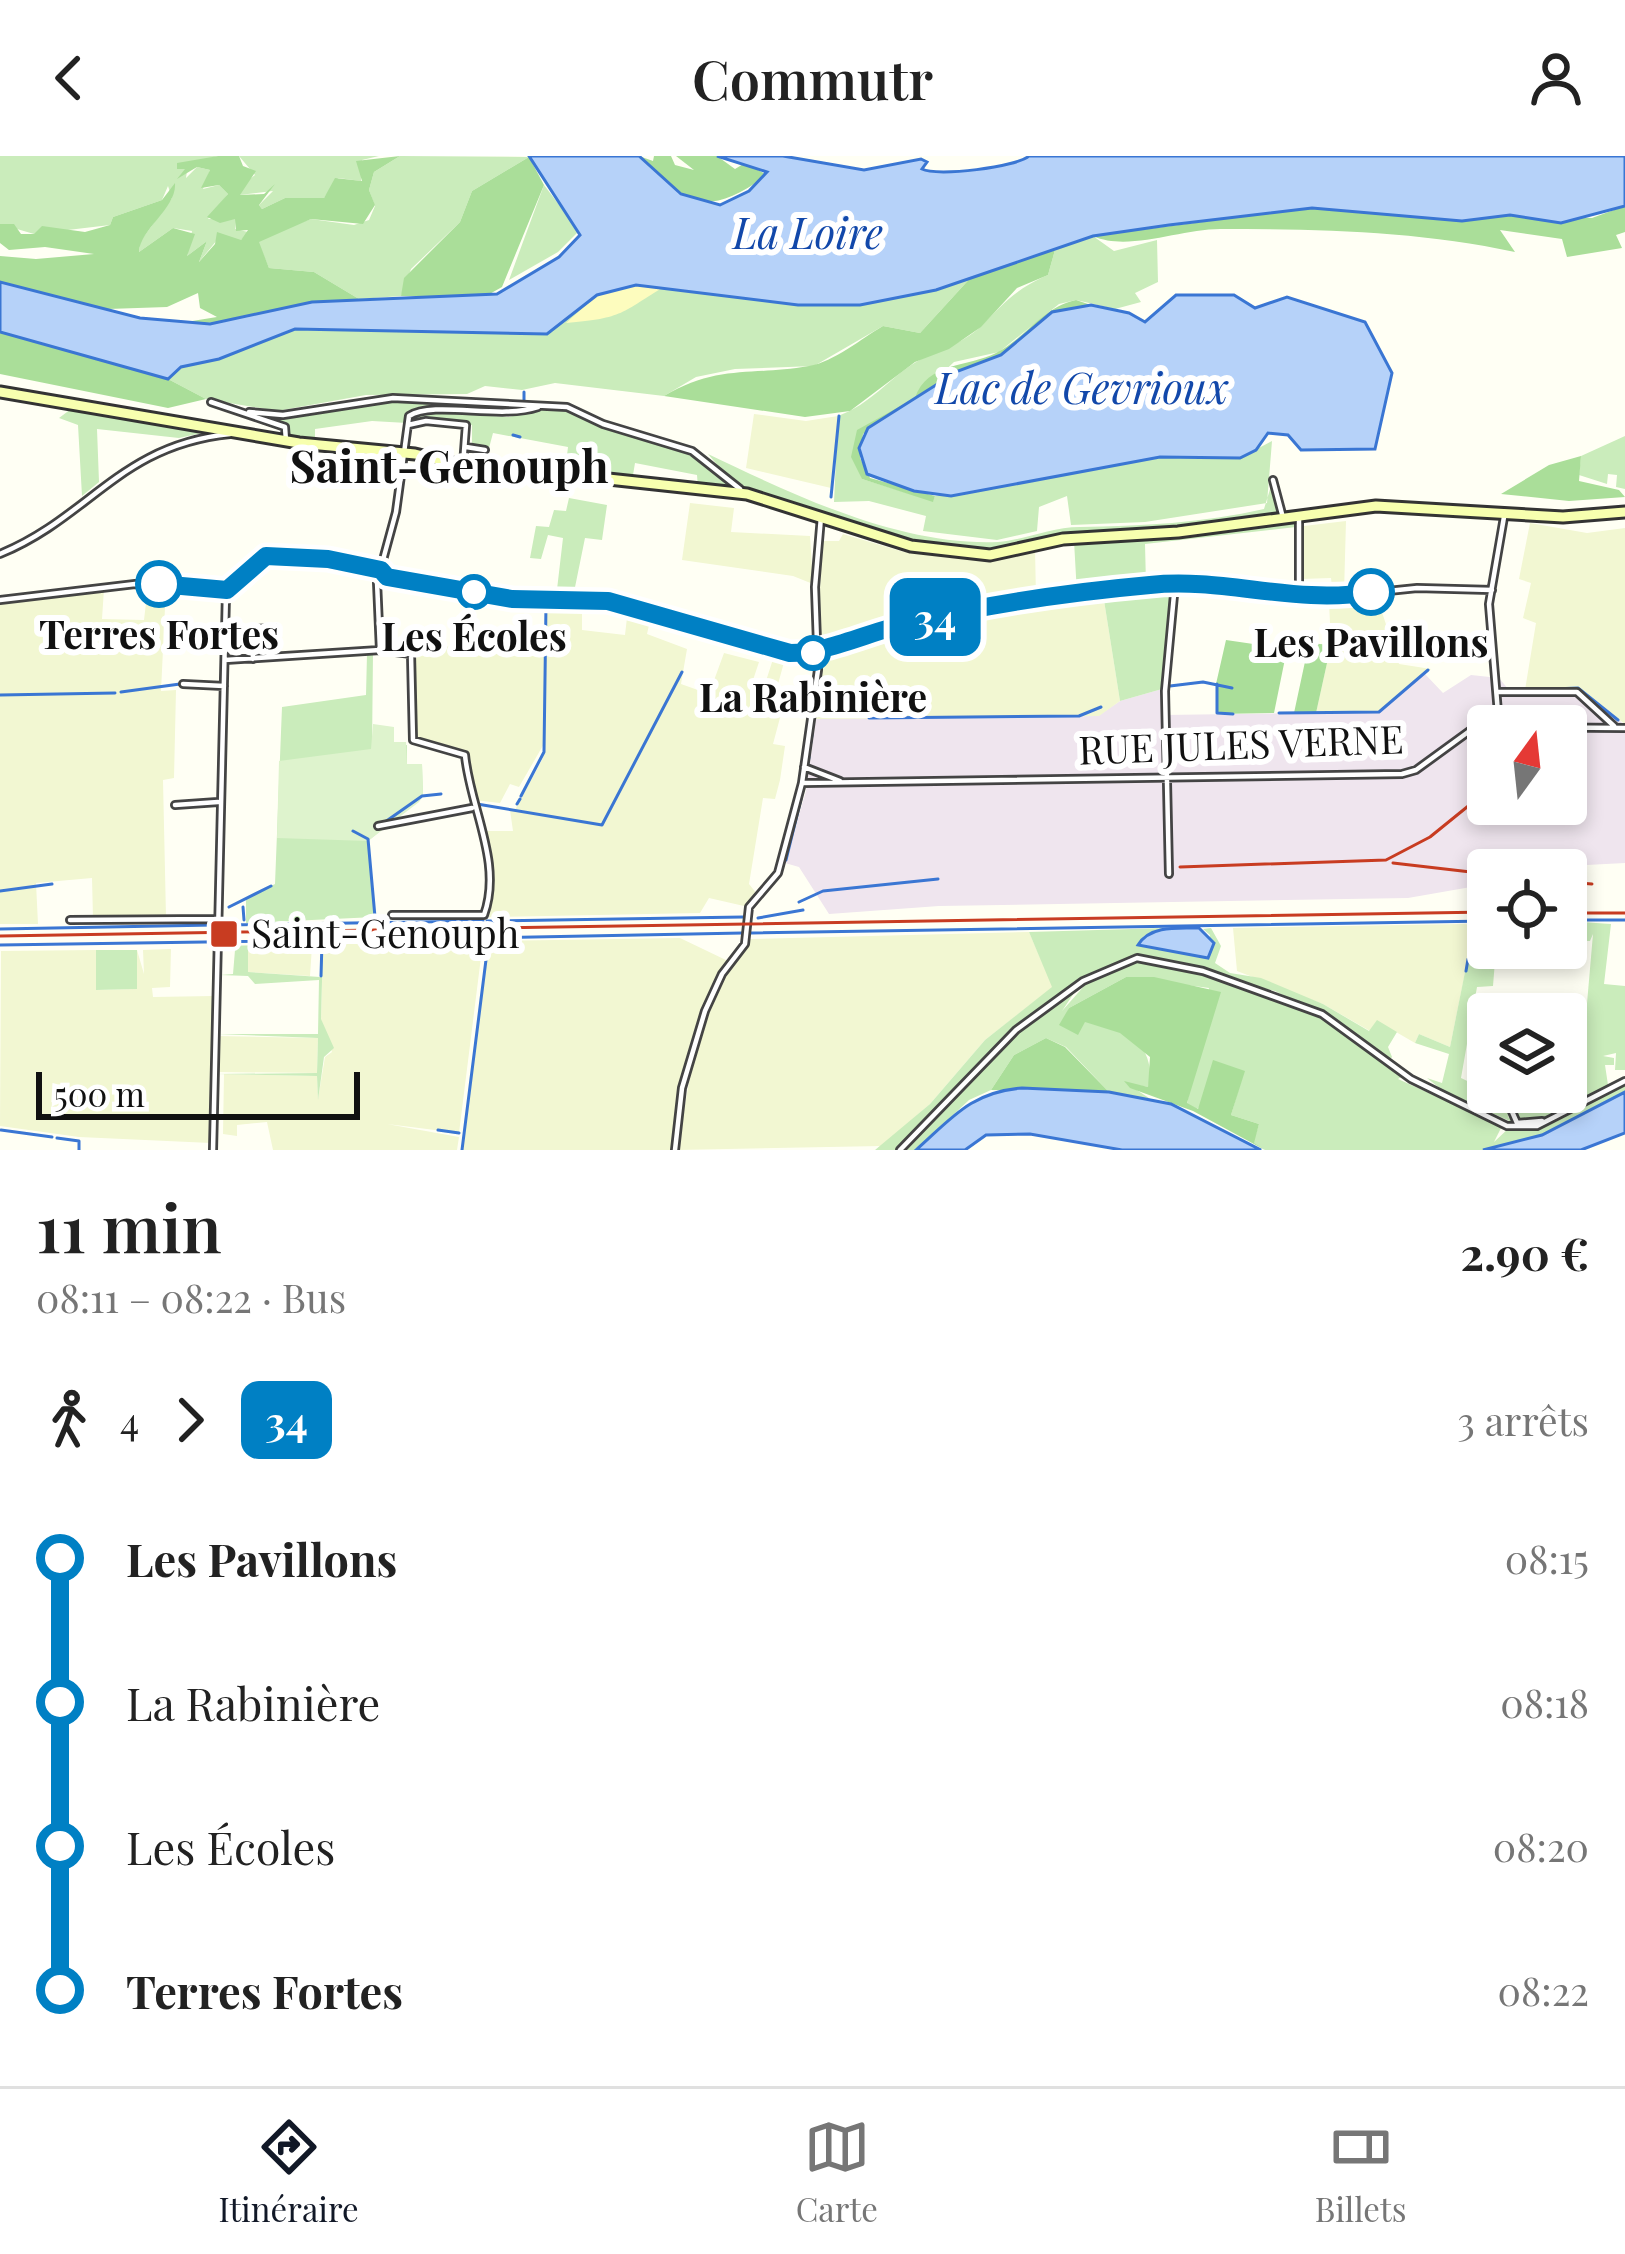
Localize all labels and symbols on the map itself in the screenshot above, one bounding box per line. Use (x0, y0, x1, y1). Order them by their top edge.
water label: La Loire (731, 204, 883, 260)
water label: Lac de Gevrioux (933, 359, 1229, 415)
district label: Saint-Genouph (289, 434, 609, 494)
marker: Terres Fortes (137, 562, 181, 606)
marker: Les Pavillons (1349, 570, 1393, 614)
marker: Les Écoles (458, 576, 490, 608)
line badge: 34 (881, 578, 989, 656)
place label: Terres Fortes (39, 607, 279, 659)
place label: Les Écoles (381, 609, 567, 661)
place label: Les Pavillons (1253, 615, 1489, 667)
marker: La Rabinière (797, 637, 829, 669)
place label: La Rabinière (699, 670, 927, 722)
north arrow (1467, 705, 1587, 825)
street label: RUE JULES VERNE (1077, 711, 1404, 775)
place label: Saint-Genouph (251, 906, 520, 958)
marker: Saint-Genouph (208, 918, 240, 950)
scale bar (36, 1066, 360, 1119)

